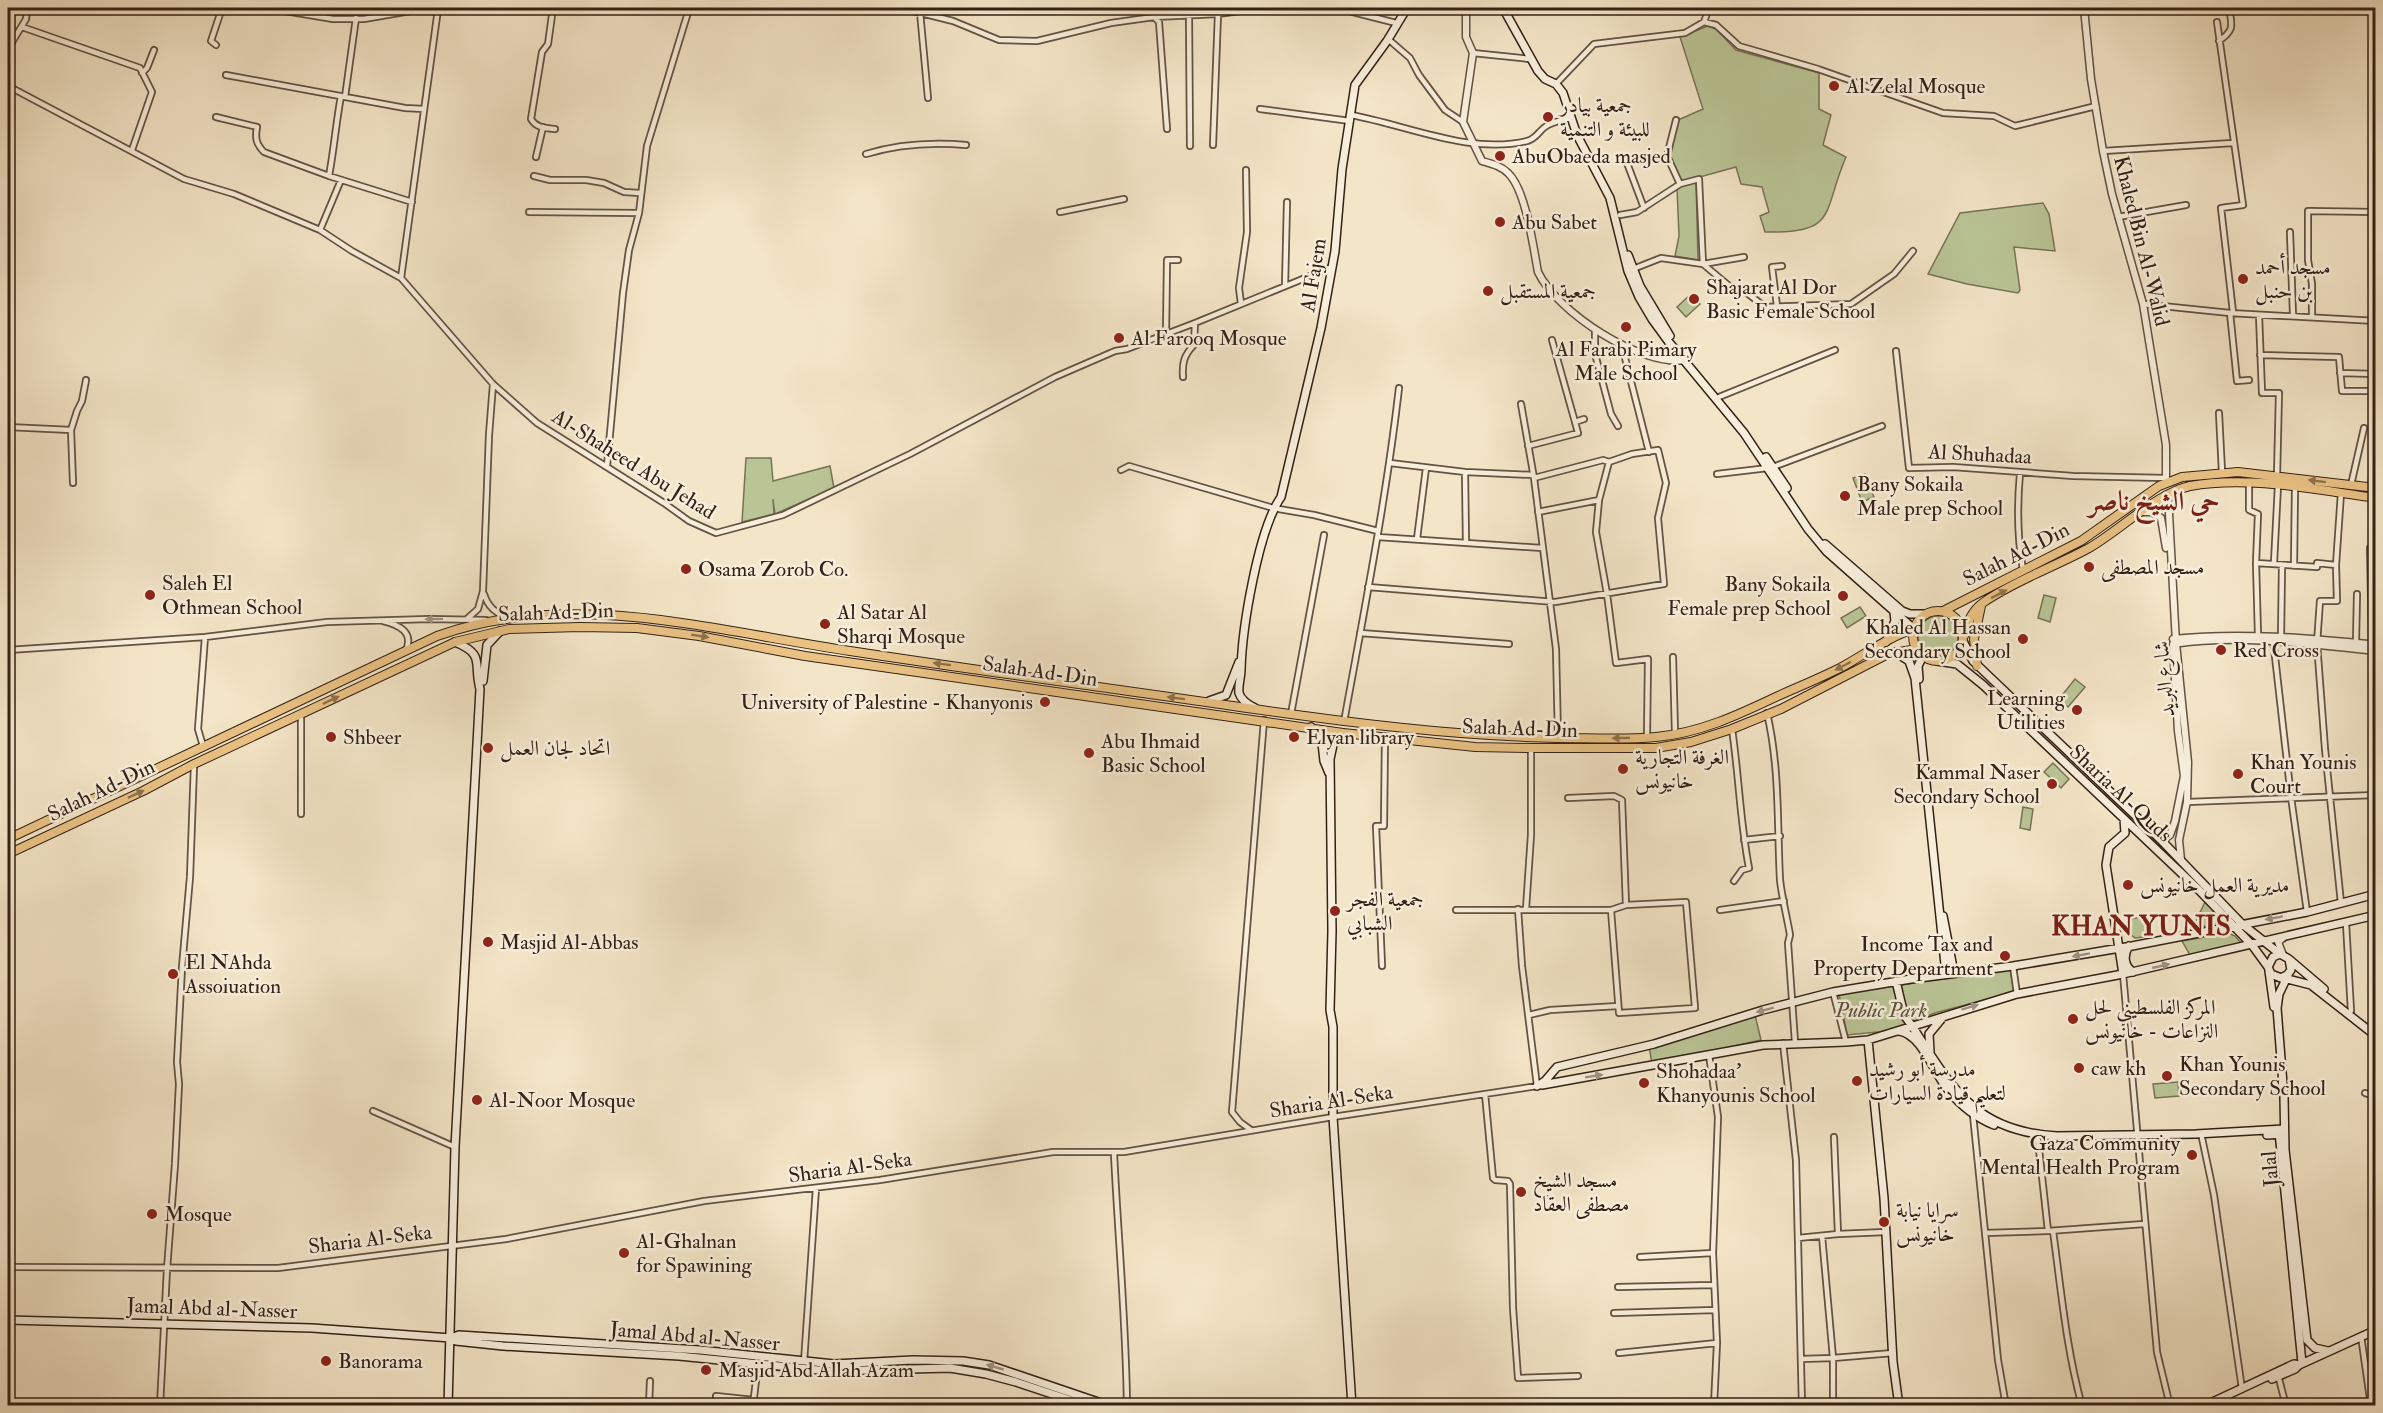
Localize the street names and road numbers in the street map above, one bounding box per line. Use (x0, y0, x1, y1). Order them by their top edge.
street label: Khaled Bin Al-Walid (2107, 153, 2176, 330)
street label: Al Fajem (1294, 236, 1333, 315)
street label: Al-Shaheed Abu Jehad (546, 403, 721, 526)
street label: Al Shuhadaa (1926, 438, 2033, 471)
street label: Salah Ad-Din (1958, 516, 2074, 593)
street label: Salah Ad-Din (498, 597, 615, 628)
street label: شارع البريد (2148, 640, 2185, 718)
street label: Salah Ad-Din (981, 650, 1099, 693)
street label: Salah Ad-Din (1462, 713, 1579, 744)
street label: Sharia Al-Quds (2063, 739, 2178, 848)
street label: Salah Ad-Din (43, 753, 159, 828)
street label: Sharia Al-Seka (1268, 1078, 1395, 1125)
street label: Sharia Al-Seka (787, 1145, 914, 1190)
street label: Jalal (2255, 1149, 2286, 1189)
street label: Sharia Al-Seka (307, 1218, 434, 1260)
street label: Jamal Abd al-Nasser (125, 1292, 298, 1325)
street label: Jamal Abd al-Nasser (608, 1316, 781, 1357)

